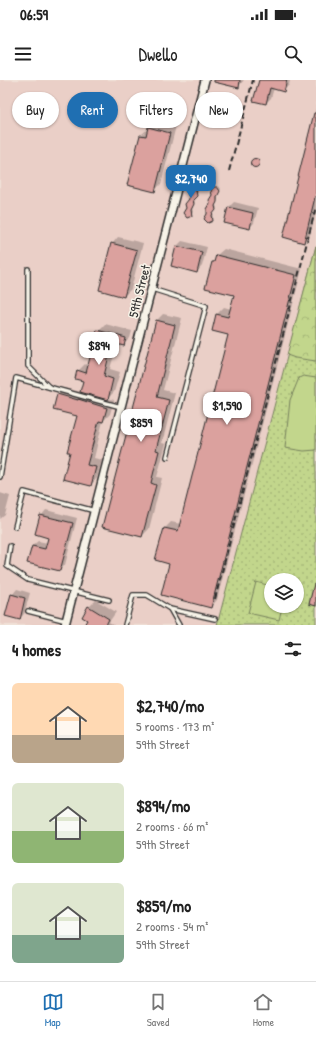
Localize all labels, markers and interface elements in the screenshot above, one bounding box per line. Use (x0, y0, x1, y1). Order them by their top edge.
text: 06:59 (20, 4, 48, 25)
text: Dwello (138, 42, 178, 67)
icon: menu (12, 43, 34, 65)
icon: search (282, 43, 304, 65)
chip: Buy (12, 92, 59, 128)
chip: Rent (67, 92, 118, 128)
chip: Filters (126, 92, 187, 128)
chip: New (195, 92, 243, 128)
pin: $2,740 (158, 165, 224, 199)
text: $2,740 (175, 169, 207, 187)
street label: 59th Street (124, 262, 154, 319)
pin: $894 (75, 332, 123, 366)
text: $894 (88, 336, 110, 354)
pin: $1,590 (194, 392, 260, 426)
text: $1,590 (212, 396, 242, 414)
pin: $859 (117, 409, 165, 443)
text: $859 (130, 413, 152, 431)
map controls (264, 573, 304, 613)
button: layers (264, 573, 304, 613)
text: 4 homes (12, 638, 61, 661)
icon: filters (282, 638, 304, 660)
text: $2,740/mo (136, 694, 204, 717)
icon: home (44, 699, 92, 747)
text: 5 rooms · 173 m² (136, 717, 214, 735)
text: 59th Street (136, 735, 189, 753)
text: $894/mo (136, 794, 190, 817)
icon: home (44, 799, 92, 847)
text: 2 rooms · 66 m² (136, 817, 208, 835)
text: 59th Street (136, 835, 189, 853)
text: $859/mo (136, 894, 191, 917)
icon: home (44, 899, 92, 947)
text: 2 rooms · 54 m² (136, 917, 208, 935)
text: 59th Street (136, 935, 189, 953)
tab: Map (42, 991, 64, 1029)
tab: Saved (147, 991, 169, 1029)
tab: Home (252, 991, 274, 1029)

